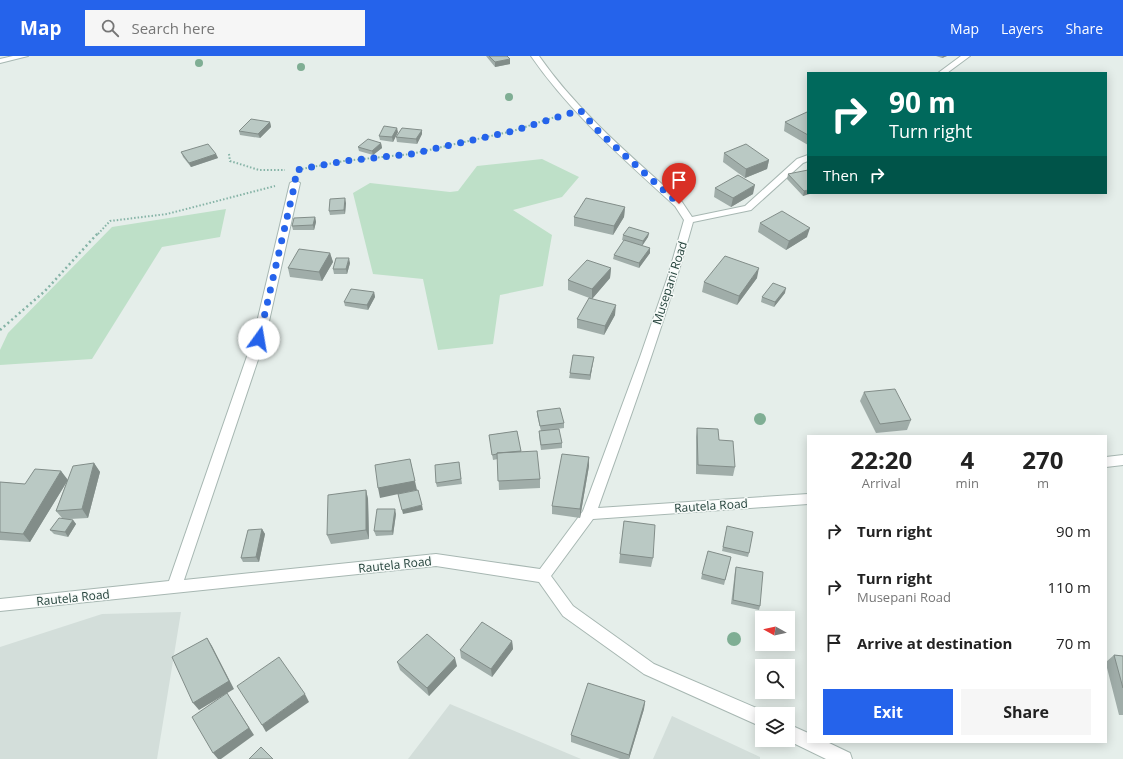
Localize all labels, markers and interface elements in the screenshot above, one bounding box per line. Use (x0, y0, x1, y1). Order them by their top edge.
search box (85, 10, 365, 46)
text: Map (20, 15, 61, 41)
icon: search (99, 17, 121, 39)
text: Search here (131, 18, 215, 38)
text: Map (950, 19, 979, 38)
text: Layers (1001, 19, 1043, 38)
text: Share (1065, 19, 1103, 38)
text: 90 m (889, 83, 956, 121)
icon: right (823, 88, 875, 140)
text: Turn right (889, 119, 972, 143)
pin (662, 163, 696, 204)
icon: right (866, 164, 888, 186)
text: Then (823, 165, 858, 185)
icon: arrive (668, 169, 690, 191)
street label: Musepani Road (648, 239, 691, 327)
position arrow (238, 318, 280, 360)
text: 22:20 (850, 443, 912, 476)
text: 4 (960, 443, 974, 476)
text: 270 (1022, 443, 1064, 476)
text: Arrival (862, 474, 901, 492)
text: min (956, 474, 979, 492)
text: m (1037, 474, 1049, 492)
street label: Rautela Road (674, 494, 748, 517)
icon: right (823, 520, 845, 542)
text: Turn right (857, 521, 932, 541)
text: 90 m (1056, 521, 1091, 541)
street label: Rautela Road (357, 552, 433, 577)
text: Turn right (857, 568, 932, 588)
icon: right (823, 576, 845, 598)
text: 110 m (1047, 577, 1091, 597)
street label: Rautela Road (35, 585, 111, 610)
text: Musepani Road (857, 588, 951, 606)
north arrow (755, 611, 795, 651)
map controls (755, 611, 795, 747)
icon: arrive (823, 632, 845, 654)
text: Arrive at destination (857, 633, 1012, 653)
text: 70 m (1056, 633, 1091, 653)
button: search (755, 659, 795, 699)
button: Exit (823, 689, 953, 735)
button: Share (961, 689, 1091, 735)
button: layers (755, 707, 795, 747)

